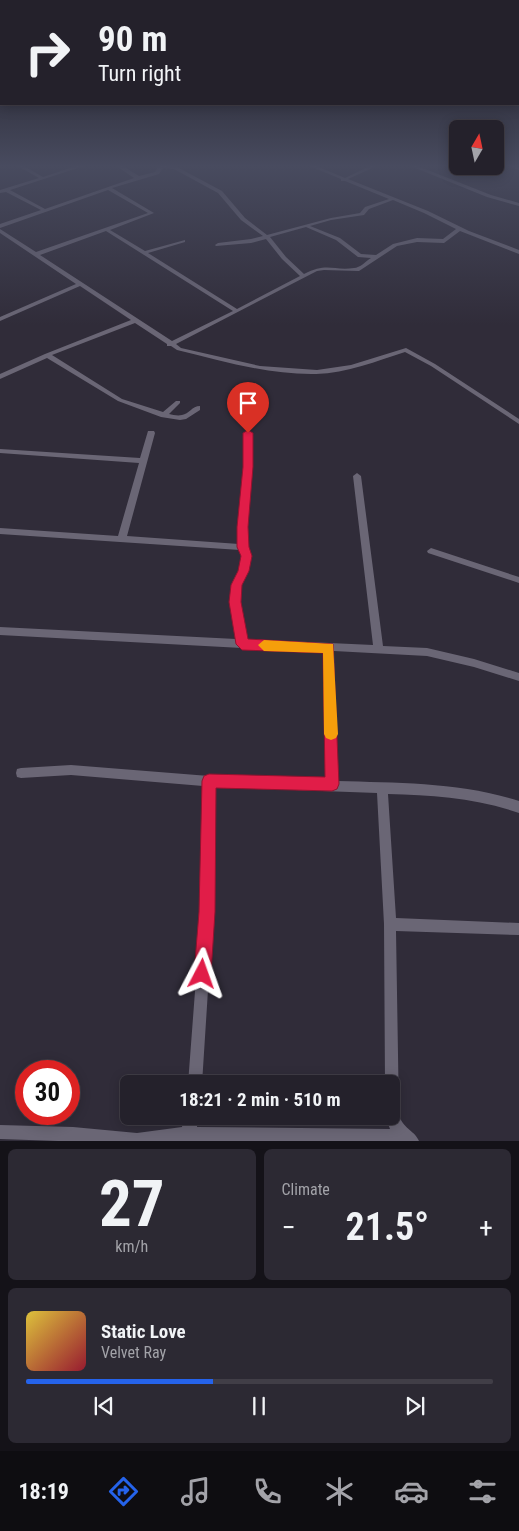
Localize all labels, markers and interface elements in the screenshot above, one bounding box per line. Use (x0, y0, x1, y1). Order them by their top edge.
text: 90 m (98, 19, 167, 60)
icon: right (15, 20, 80, 85)
text: Turn right (98, 61, 181, 86)
north arrow (449, 120, 504, 175)
map controls (449, 120, 504, 175)
pin (227, 382, 269, 433)
icon: arrive (234, 389, 262, 417)
position arrow (175, 947, 227, 999)
speed limit sign: 30 (15, 1060, 80, 1125)
text: 18:21 · 2 min · 510 m (179, 1088, 341, 1111)
text: 27 (99, 1166, 165, 1242)
text: Climate (282, 1180, 330, 1199)
text: 21.5° (346, 1205, 429, 1249)
text: − (282, 1211, 296, 1244)
text: + (479, 1211, 493, 1244)
text: km/h (115, 1237, 148, 1256)
text: Static Love (101, 1320, 186, 1343)
text: Velvet Ray (101, 1343, 166, 1362)
icon: previous (90, 1392, 118, 1420)
icon: pause (245, 1392, 273, 1420)
icon: next (401, 1392, 429, 1420)
icon: directions (106, 1474, 141, 1509)
icon: music (178, 1474, 213, 1509)
icon: phone (250, 1474, 285, 1509)
icon: climate (322, 1474, 357, 1509)
icon: car (394, 1474, 429, 1509)
icon: filters (465, 1474, 500, 1509)
text: 18:19 (18, 1479, 69, 1504)

